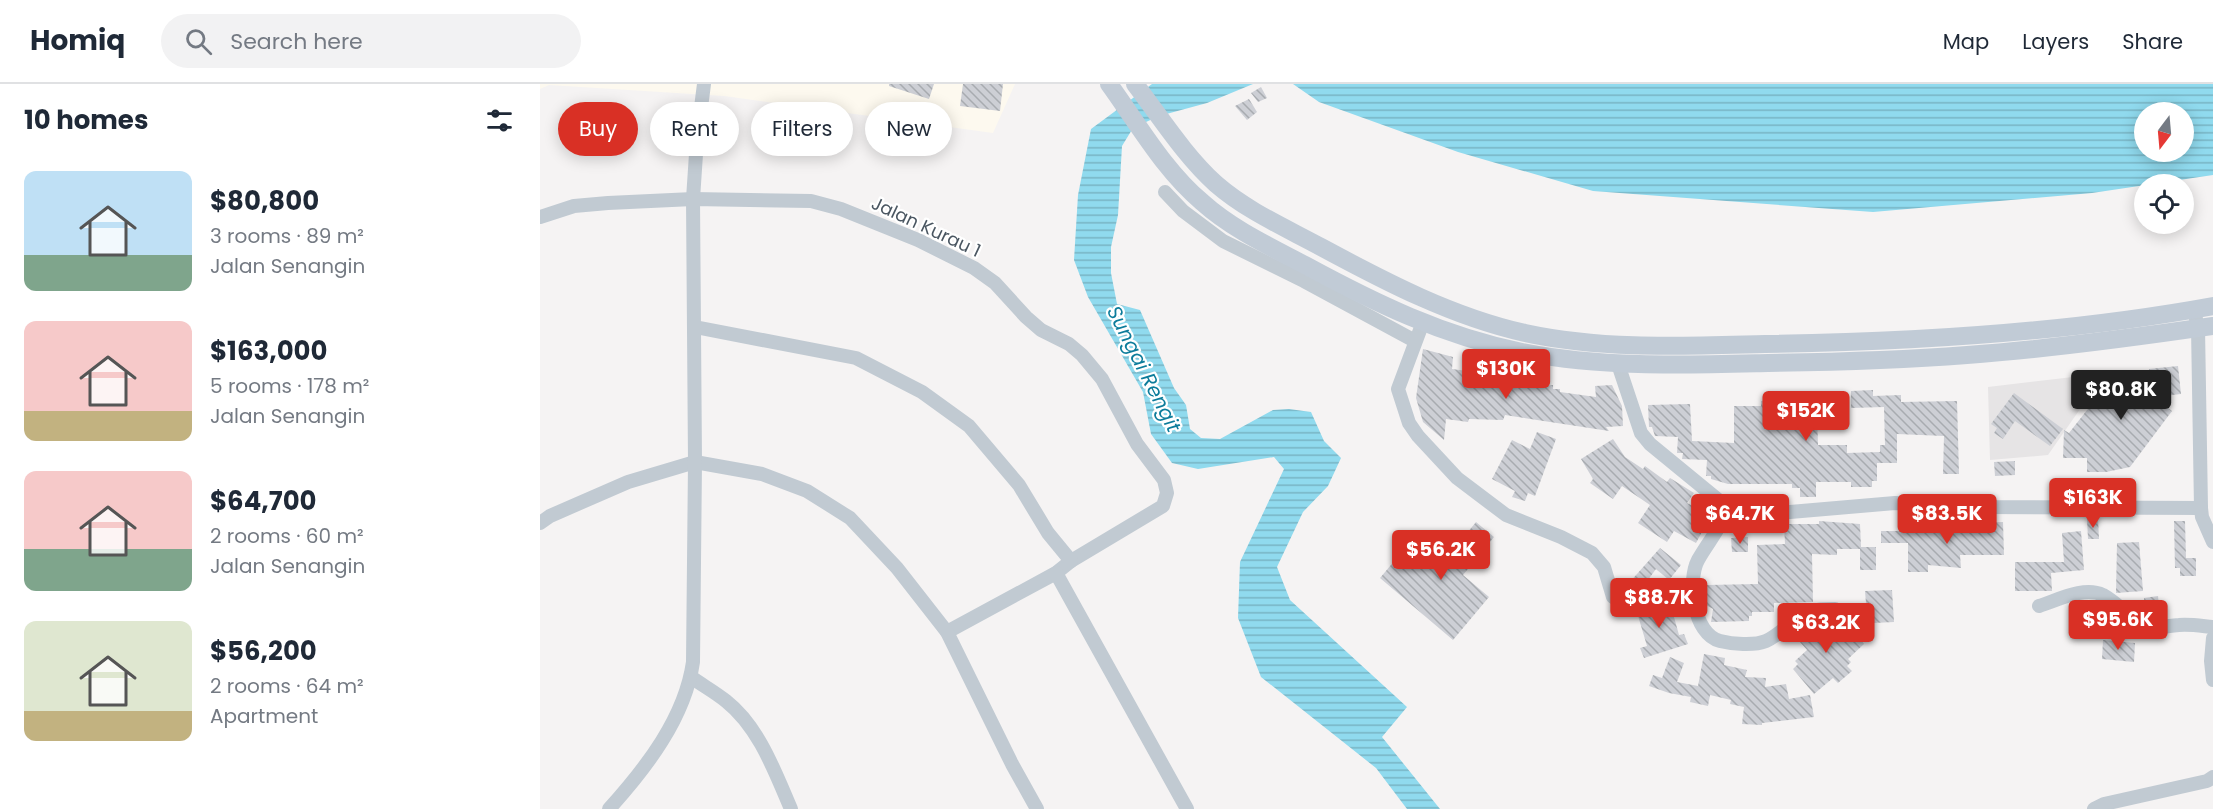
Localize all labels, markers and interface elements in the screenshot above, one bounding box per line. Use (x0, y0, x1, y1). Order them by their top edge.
search box (161, 14, 581, 68)
text: Homiq (30, 21, 125, 60)
icon: search (182, 25, 215, 58)
text: Search here (230, 26, 363, 57)
text: Map (1943, 27, 1989, 56)
text: Layers (2022, 27, 2089, 56)
text: Share (2122, 27, 2183, 56)
text: 10 homes (24, 102, 148, 138)
chip: Buy (558, 102, 638, 156)
chip: Rent (650, 102, 739, 156)
chip: Filters (751, 102, 853, 156)
chip: New (865, 102, 952, 156)
north arrow (2134, 102, 2194, 162)
map controls (2134, 102, 2194, 234)
icon: filters (483, 104, 516, 137)
button: locate (2134, 174, 2194, 234)
text: $80,800 (210, 183, 319, 219)
street label: Jalan Kurau 1 (867, 190, 985, 263)
icon: home (72, 195, 144, 267)
text: 3 rooms · 89 m² (210, 222, 364, 250)
text: Jalan Senangin (210, 252, 365, 280)
water label: Sungai Rengit (1100, 301, 1188, 438)
text: $163,000 (210, 333, 328, 369)
icon: home (72, 345, 144, 417)
pin: $130K (1464, 349, 1548, 400)
text: $130K (1476, 354, 1536, 382)
pin: $80.8K (2072, 370, 2170, 421)
text: 5 rooms · 178 m² (210, 372, 369, 400)
text: $80.8K (2085, 375, 2157, 403)
pin: $152K (1764, 391, 1848, 442)
text: $152K (1776, 396, 1836, 424)
text: Jalan Senangin (210, 402, 365, 430)
pin: $163K (2051, 478, 2135, 529)
text: $64,700 (210, 483, 317, 519)
text: $163K (2063, 483, 2123, 511)
pin: $64.7K (1691, 494, 1789, 545)
pin: $83.5K (1898, 494, 1996, 545)
icon: home (72, 495, 144, 567)
text: $64.7K (1705, 499, 1775, 527)
text: $83.5K (1912, 499, 1982, 527)
text: 2 rooms · 60 m² (210, 522, 364, 550)
pin: $56.2K (1392, 530, 1490, 581)
text: $56.2K (1406, 535, 1476, 563)
text: Jalan Senangin (210, 552, 365, 580)
pin: $88.7K (1610, 578, 1708, 629)
text: $88.7K (1624, 583, 1694, 611)
pin: $95.6K (2069, 600, 2167, 651)
pin: $63.2K (1777, 603, 1875, 654)
text: $95.6K (2083, 605, 2153, 633)
text: $63.2K (1792, 608, 1861, 636)
text: $56,200 (210, 633, 317, 669)
icon: home (72, 645, 144, 717)
text: 2 rooms · 64 m² (210, 672, 364, 700)
text: Apartment (210, 702, 318, 730)

